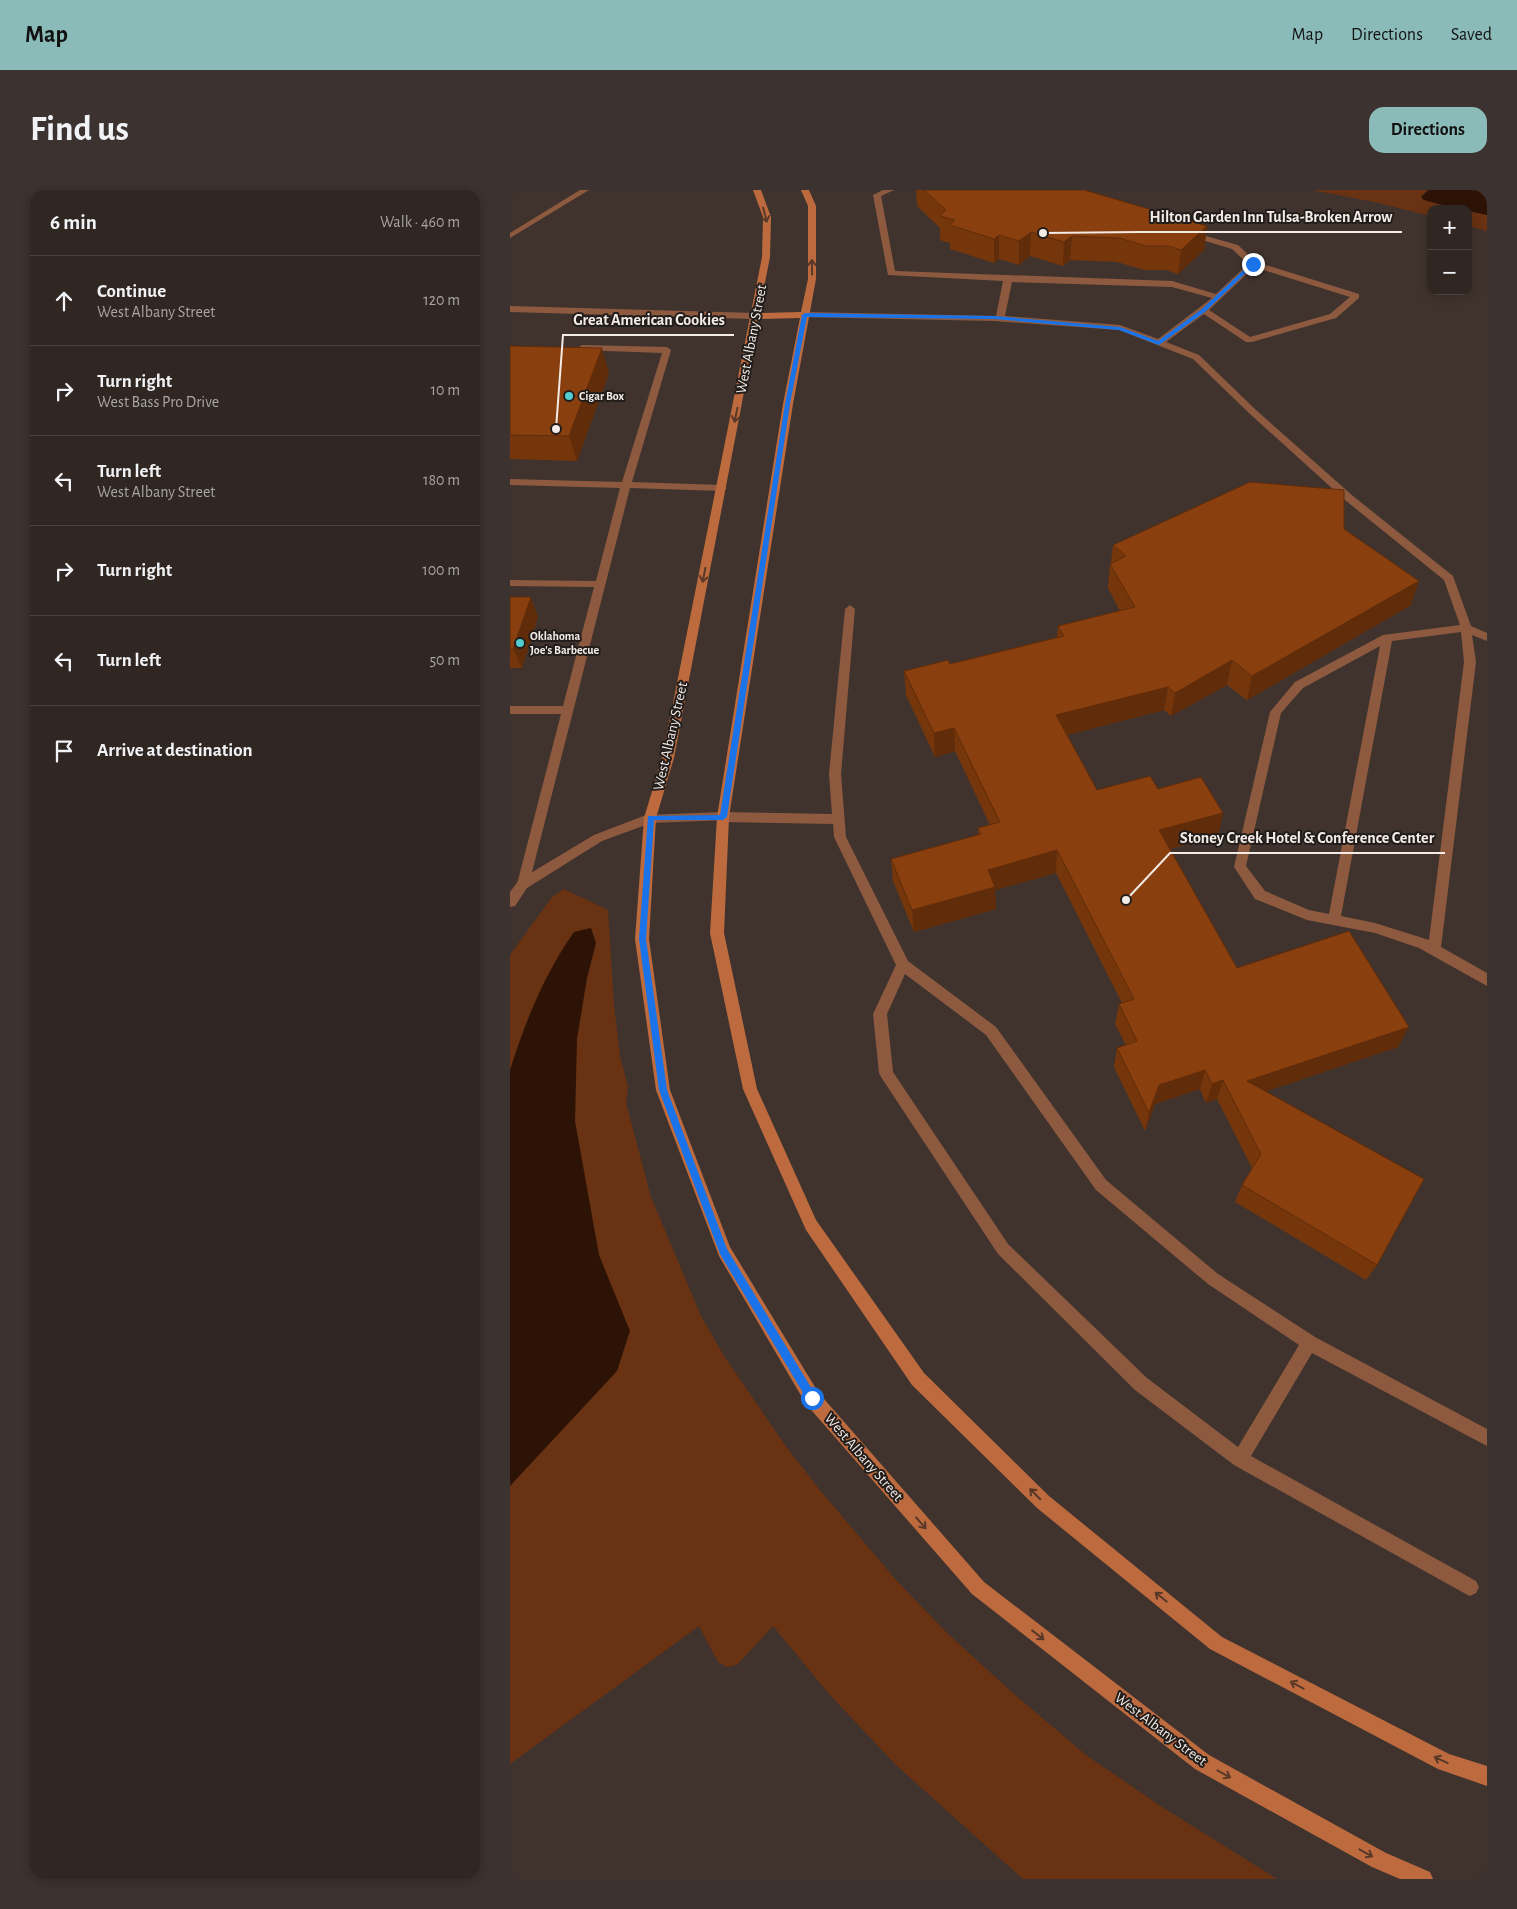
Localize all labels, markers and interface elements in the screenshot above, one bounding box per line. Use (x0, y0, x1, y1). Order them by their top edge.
text: Map (25, 23, 68, 47)
text: Map (1292, 26, 1323, 44)
text: Directions (1351, 26, 1423, 44)
text: Saved (1451, 26, 1492, 44)
button: Directions (1369, 107, 1487, 153)
text: Find us (30, 112, 129, 147)
callout: Hilton Garden Inn Tulsa-Broken Arrow (1139, 201, 1402, 232)
map controls (1427, 205, 1472, 295)
button: + (1427, 205, 1472, 250)
one-way arrow (761, 206, 770, 222)
text: Hilton Garden Inn Tulsa-Broken Arrow (1150, 209, 1393, 225)
text: 6 min (50, 212, 97, 233)
text: Walk · 460 m (380, 214, 460, 230)
button: − (1427, 250, 1472, 295)
route end (1242, 253, 1265, 276)
one-way arrow (807, 259, 817, 276)
text: Continue (97, 282, 166, 301)
street label: West Albany Street (734, 283, 769, 395)
icon: ahead (50, 287, 78, 315)
text: 120 m (423, 292, 460, 308)
text: West Albany Street (97, 304, 215, 320)
callout: Great American Cookies (563, 304, 734, 335)
text: Great American Cookies (573, 312, 725, 328)
text: Turn right (97, 372, 172, 391)
icon: right (50, 377, 78, 405)
text: 10 m (431, 382, 460, 398)
marker: Cigar Box (563, 390, 575, 402)
place label: Cigar Box (579, 390, 624, 402)
text: West Bass Pro Drive (97, 394, 219, 410)
one-way arrow (731, 407, 740, 423)
text: Turn left (97, 462, 161, 481)
icon: left (50, 467, 78, 495)
text: 180 m (423, 472, 460, 488)
text: West Albany Street (97, 484, 215, 500)
icon: right (50, 557, 78, 585)
text: Turn right (97, 561, 172, 580)
text: 100 m (422, 562, 460, 578)
one-way arrow (699, 566, 709, 582)
place label: Oklahoma Joe's Barbecue (530, 630, 599, 656)
marker: Oklahoma Joe's Barbecue (514, 637, 526, 649)
icon: left (50, 647, 78, 675)
text: Turn left (97, 651, 161, 670)
text: 50 m (429, 652, 460, 668)
street label: West Albany Street (651, 680, 690, 792)
icon: arrive (50, 737, 78, 765)
text: Arrive at destination (97, 741, 253, 760)
callout: Stoney Creek Hotel & Conference Center (1170, 822, 1445, 853)
text: Stoney Creek Hotel & Conference Center (1180, 830, 1435, 847)
route start (801, 1387, 824, 1410)
street label: West Albany Street (822, 1411, 906, 1504)
one-way arrow (1029, 1488, 1042, 1500)
one-way arrow (916, 1516, 927, 1529)
one-way arrow (1155, 1592, 1168, 1603)
one-way arrow (1032, 1629, 1045, 1640)
one-way arrow (1290, 1680, 1305, 1689)
street label: West Albany Street (1112, 1690, 1210, 1769)
one-way arrow (1434, 1755, 1449, 1764)
one-way arrow (1217, 1769, 1232, 1779)
one-way arrow (1358, 1849, 1373, 1859)

